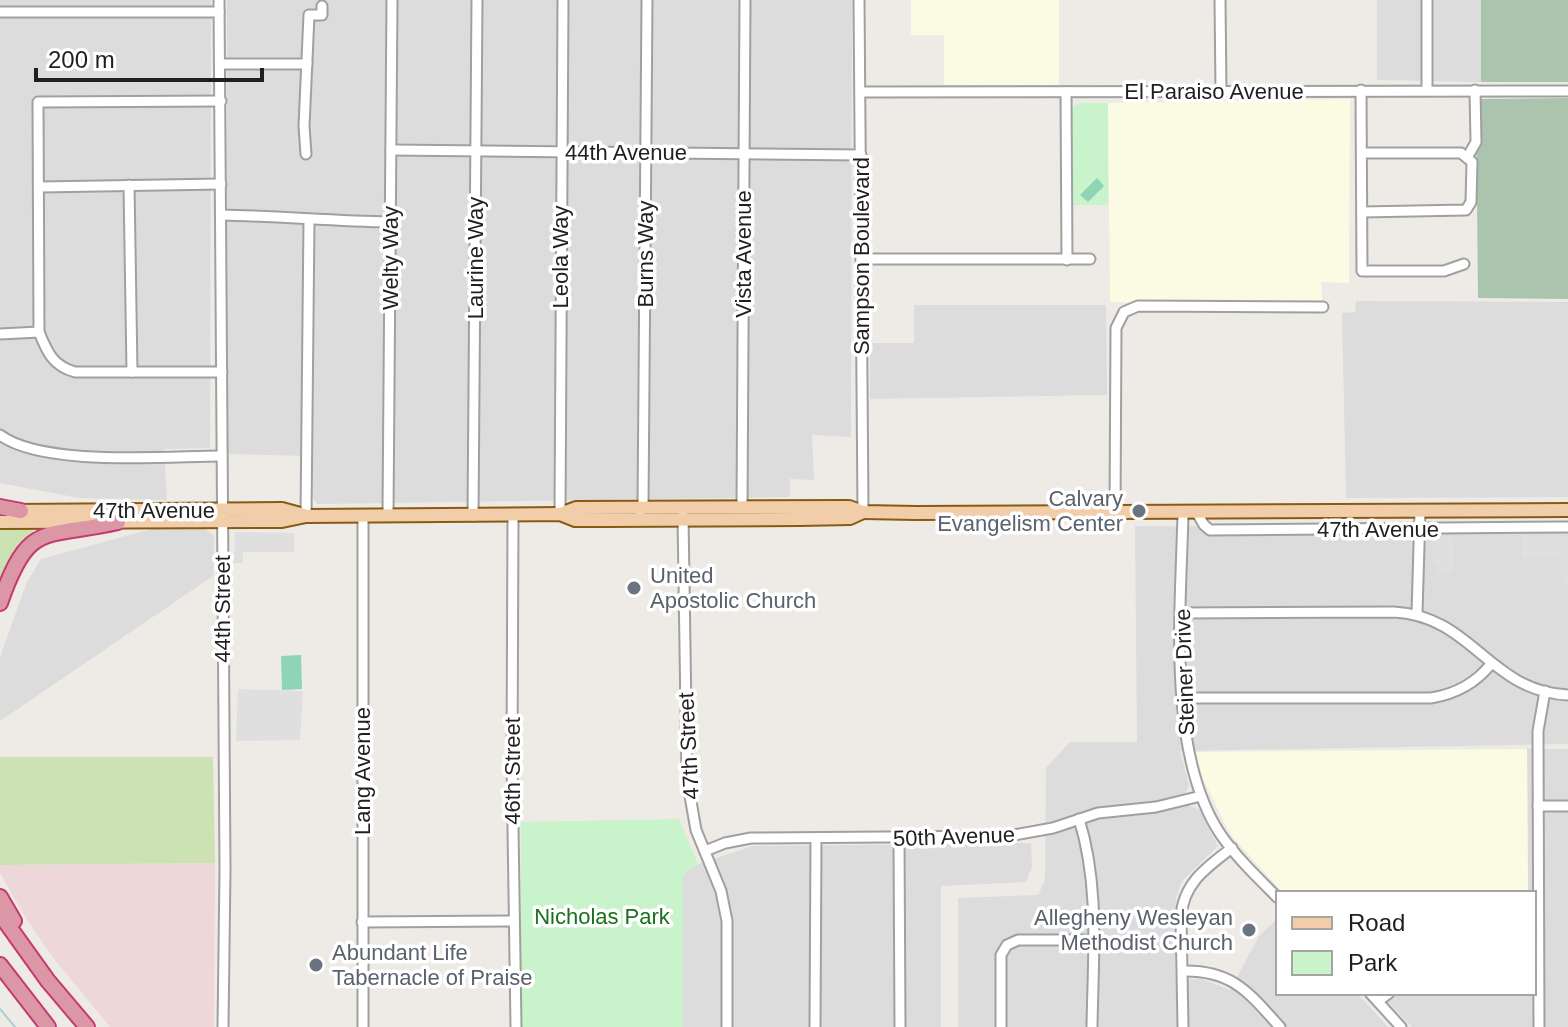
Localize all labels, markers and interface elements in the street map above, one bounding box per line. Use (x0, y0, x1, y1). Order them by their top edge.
scale bar (36, 32, 262, 82)
text: 200 m (48, 46, 115, 73)
street label: El Paraiso Avenue (1124, 79, 1304, 104)
street label: 44th Avenue (565, 140, 687, 165)
street label: Sampson Boulevard (849, 157, 874, 355)
street label: Vista Avenue (731, 190, 756, 318)
street label: Laurine Way (463, 197, 488, 319)
street label: Burns Way (633, 201, 658, 307)
street label: Leola Way (548, 205, 573, 309)
street label: Welty Way (378, 206, 403, 310)
place label: Calvary Evangelism Center (937, 486, 1123, 536)
street label: 47th Avenue (93, 498, 215, 523)
marker: Calvary Evangelism Center (1130, 502, 1148, 520)
street label: 47th Avenue (1317, 517, 1439, 542)
street label: 44th Street (210, 555, 235, 663)
place label: United Apostolic Church (650, 563, 816, 613)
marker: United Apostolic Church (625, 579, 643, 597)
street label: Steiner Drive (1170, 608, 1199, 736)
street label: 47th Street (673, 692, 704, 800)
street label: Lang Avenue (350, 707, 375, 835)
street label: 46th Street (500, 717, 525, 825)
street label: 50th Avenue (893, 822, 1015, 851)
legend (1276, 891, 1536, 995)
park label: Nicholas Park (534, 904, 671, 929)
place label: Allegheny Wesleyan Methodist Church (1034, 905, 1233, 955)
text: Road (1348, 909, 1405, 936)
marker: Allegheny Wesleyan Methodist Church (1240, 921, 1258, 939)
place label: Abundant Life Tabernacle of Praise (332, 940, 533, 990)
text: Park (1348, 949, 1398, 976)
marker: Abundant Life Tabernacle of Praise (307, 956, 325, 974)

